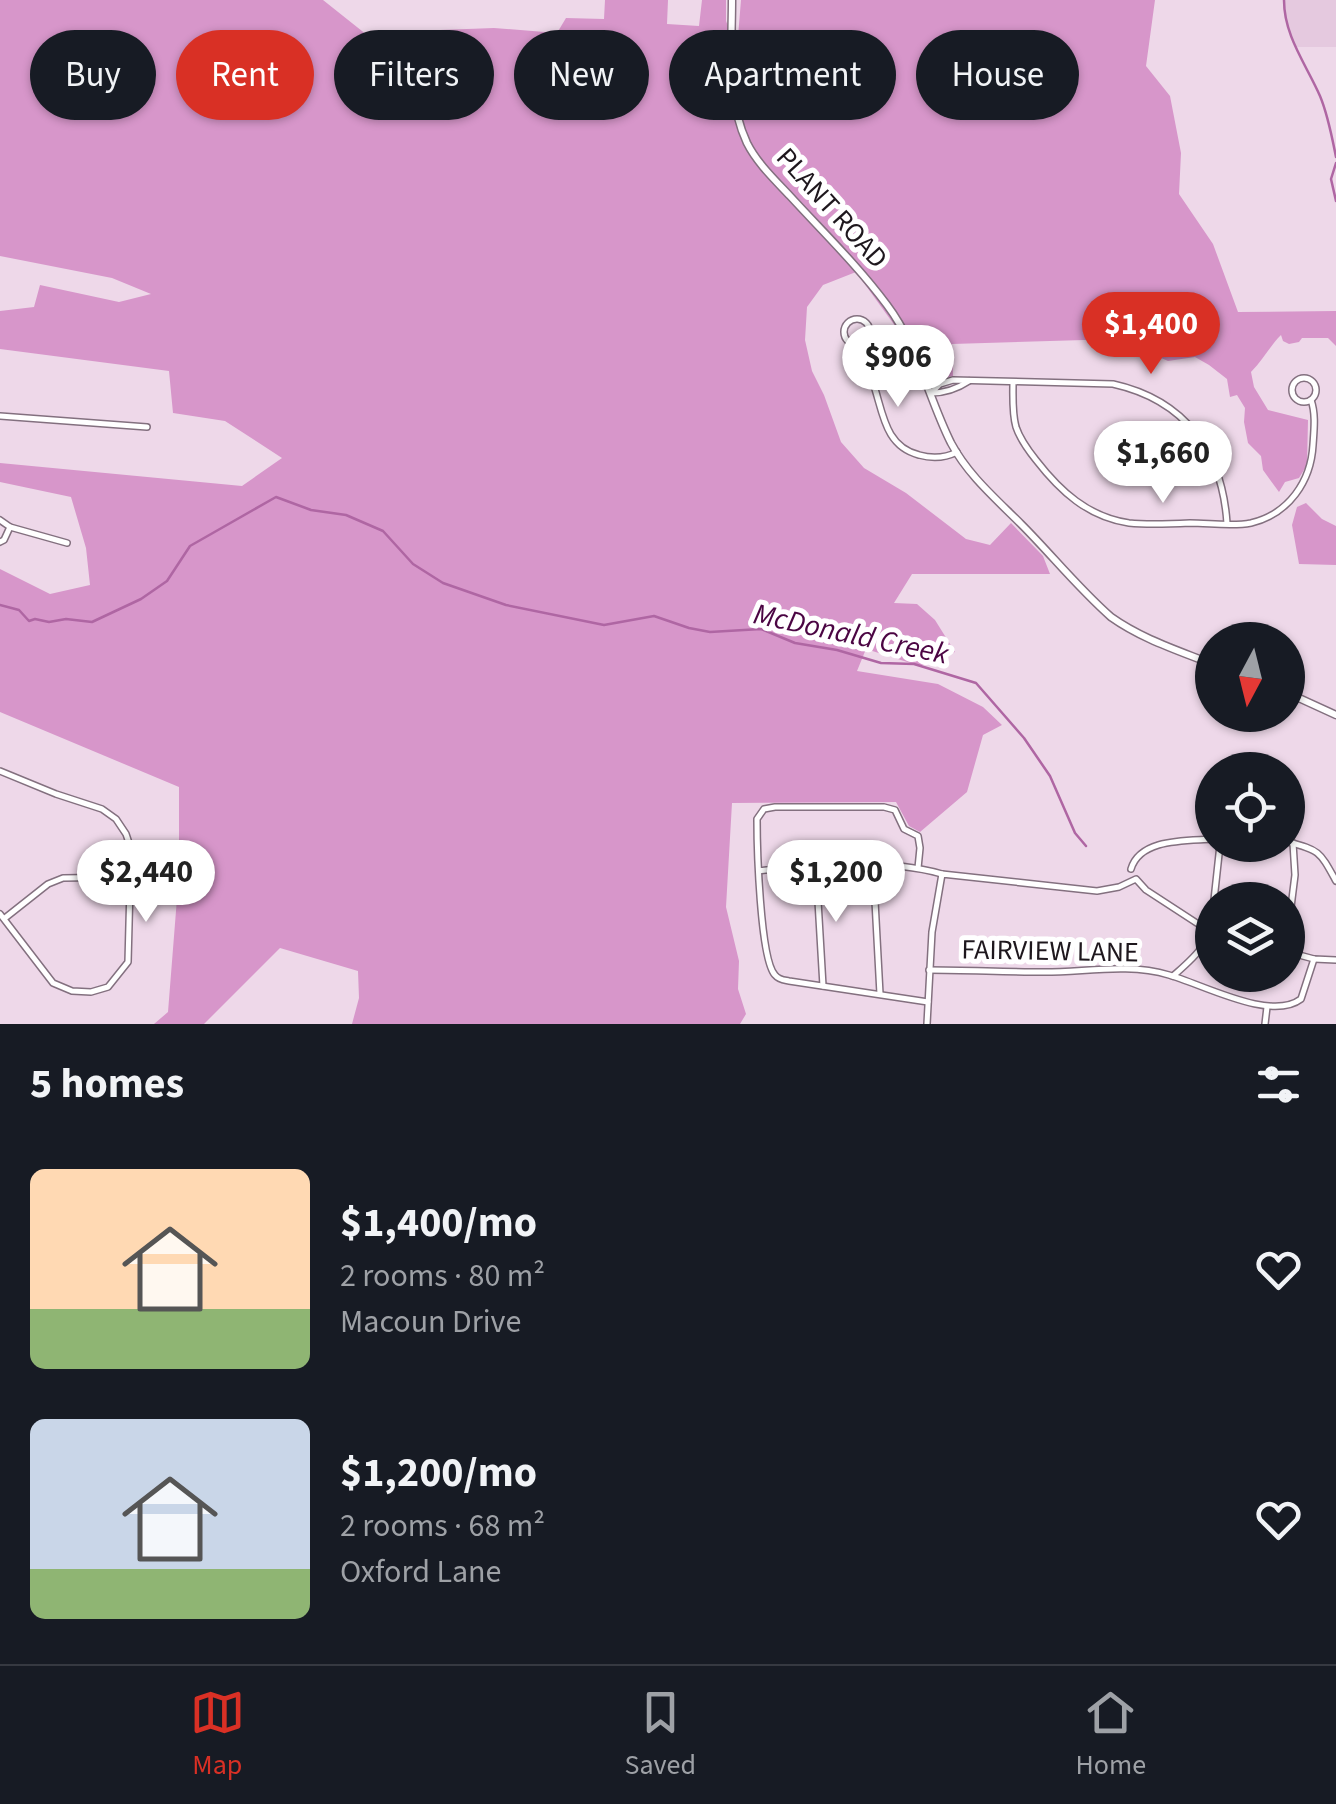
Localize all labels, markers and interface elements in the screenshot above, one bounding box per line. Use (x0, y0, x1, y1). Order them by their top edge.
chip: Buy (30, 30, 156, 120)
chip: Rent (176, 30, 314, 120)
chip: Filters (334, 30, 494, 120)
chip: New (514, 30, 649, 120)
chip: Apartment (669, 30, 896, 120)
chip: House (916, 30, 1079, 120)
street label: PLANT ROAD (767, 139, 897, 277)
pin: $1,400 (1070, 292, 1232, 377)
text: $1,400 (1104, 301, 1198, 347)
pin: $906 (839, 325, 957, 410)
text: $906 (864, 334, 932, 380)
pin: $1,660 (1082, 421, 1244, 506)
text: $1,660 (1116, 430, 1210, 476)
water label: McDonald Creek (750, 592, 953, 676)
north arrow (1195, 622, 1305, 732)
map controls (1195, 622, 1305, 992)
button: locate (1195, 752, 1305, 862)
pin: $2,440 (65, 840, 227, 925)
pin: $1,200 (755, 840, 917, 925)
text: $2,440 (99, 849, 193, 895)
text: $1,200 (789, 849, 883, 895)
button: layers (1195, 882, 1305, 992)
street label: FAIRVIEW LANE (961, 929, 1139, 973)
text: 5 homes (30, 1054, 184, 1114)
icon: filters (1251, 1057, 1306, 1112)
text: $1,400/mo (340, 1193, 537, 1253)
icon: home (110, 1209, 230, 1329)
icon: heart (1251, 1242, 1306, 1297)
text: 2 rooms · 80 m² (340, 1253, 545, 1299)
text: Macoun Drive (340, 1299, 521, 1345)
text: $1,200/mo (340, 1443, 537, 1503)
icon: home (110, 1459, 230, 1579)
icon: heart (1251, 1492, 1306, 1547)
text: 2 rooms · 68 m² (340, 1503, 545, 1549)
text: Oxford Lane (340, 1549, 501, 1595)
tab: Map (190, 1685, 245, 1785)
tab: Saved (624, 1685, 696, 1785)
tab: Home (1076, 1685, 1146, 1785)

